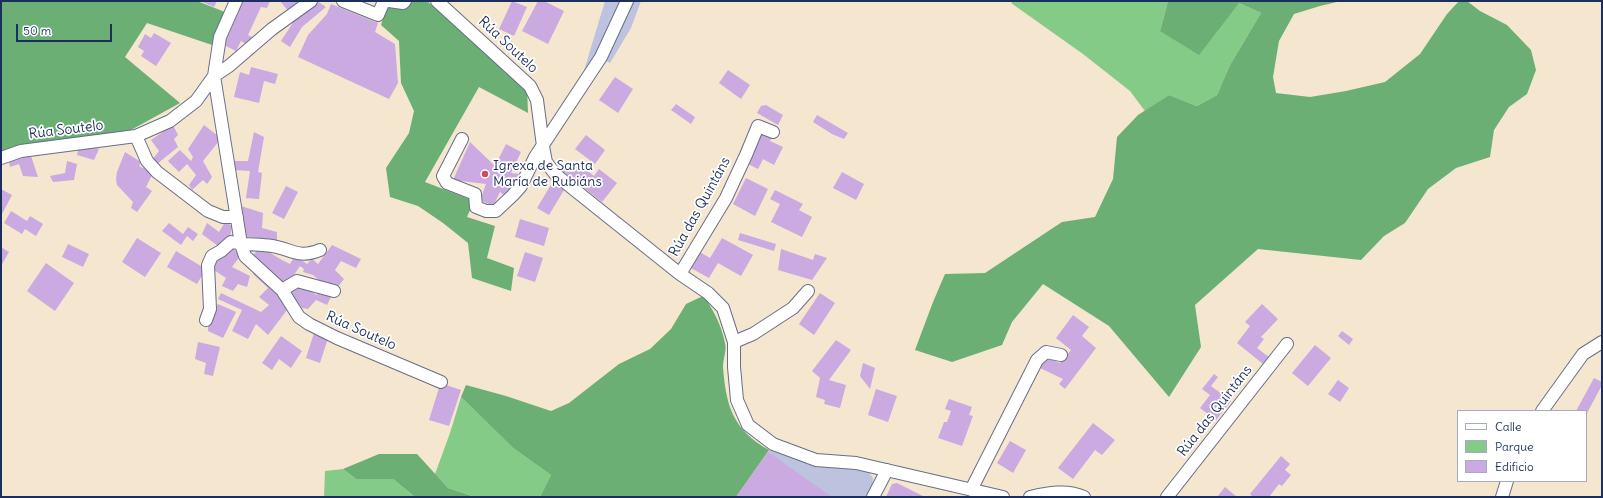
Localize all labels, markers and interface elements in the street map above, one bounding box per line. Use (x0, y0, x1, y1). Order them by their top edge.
street label: Rúa Soutelo (475, 13, 541, 77)
scale bar (18, 16, 114, 42)
text: 50 m (23, 23, 51, 38)
street label: Rúa Soutelo (28, 117, 104, 143)
street label: Rúa das Quintáns (666, 154, 734, 260)
place label: Igrexa de Santa María de Rubiáns (493, 158, 602, 190)
marker: Igrexa de Santa María de Rubiáns (480, 169, 490, 179)
street label: Rúa Soutelo (323, 308, 399, 354)
street label: Rúa das Quintáns (1174, 362, 1256, 460)
legend (1457, 410, 1587, 482)
text: Calle (1495, 419, 1522, 434)
text: Parque (1495, 439, 1534, 454)
text: Edificio (1495, 459, 1534, 474)

